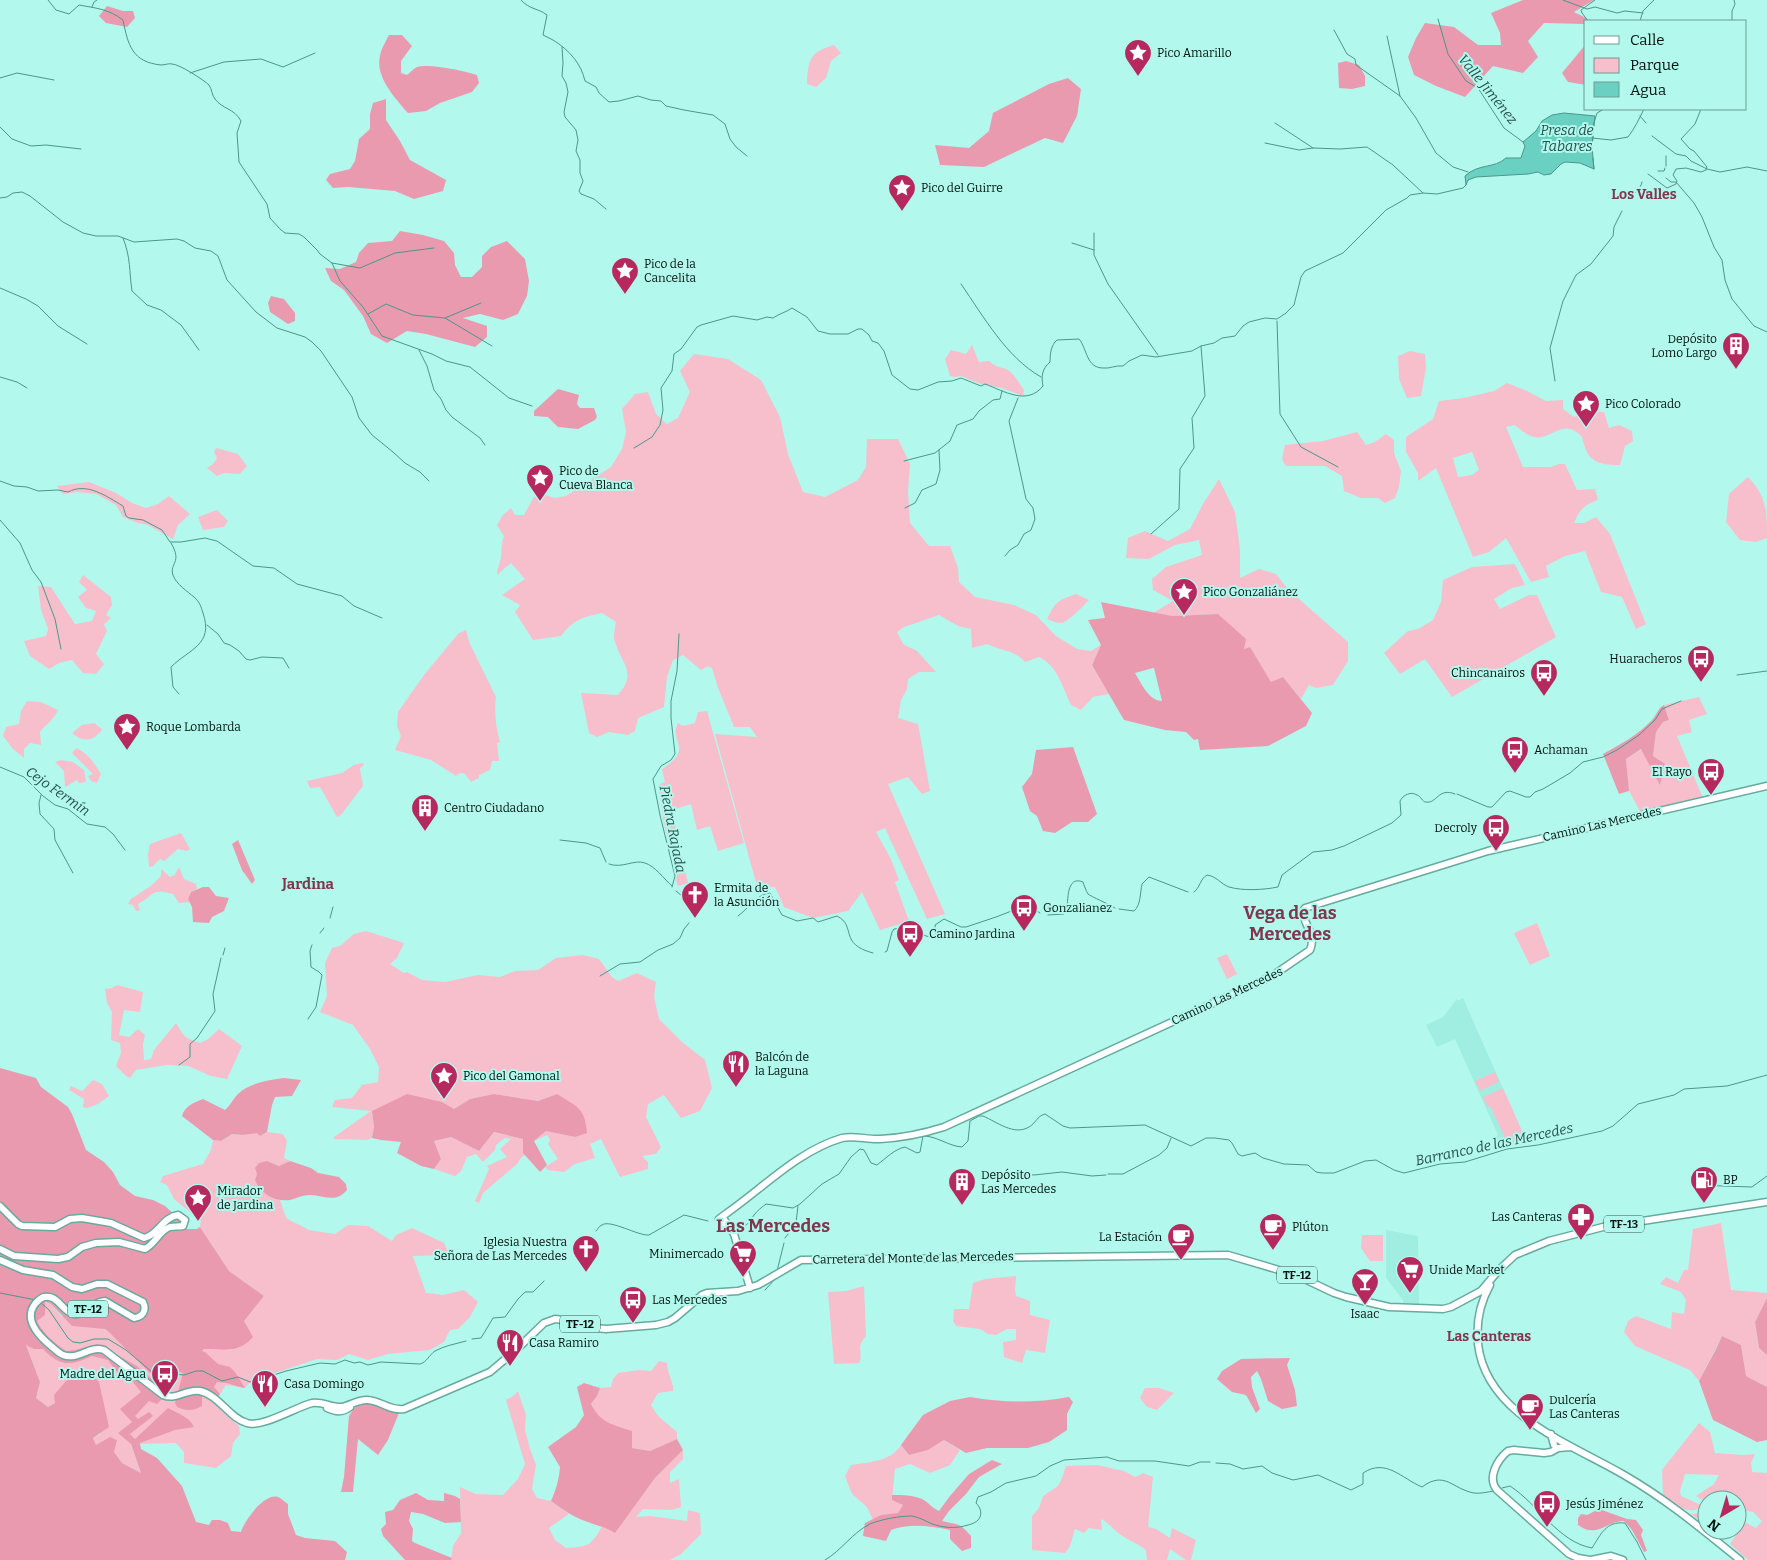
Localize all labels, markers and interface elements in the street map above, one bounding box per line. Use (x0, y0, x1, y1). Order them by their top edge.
legend (1584, 20, 1747, 110)
text: Calle (1630, 31, 1664, 49)
place icon: Pico Amarillo (1123, 38, 1153, 77)
place label: Pico Amarillo (1157, 46, 1232, 60)
water label: Valle Jiménez (1454, 51, 1521, 128)
text: Parque (1630, 56, 1679, 74)
text: Agua (1630, 81, 1666, 99)
water label: Presa de Tabares (1540, 122, 1594, 155)
place icon: Pico del Guirre (887, 173, 917, 212)
place label: Pico del Guirre (921, 181, 1003, 195)
district label: Los Valles (1611, 186, 1677, 203)
place icon: Pico de la Cancelita (610, 256, 640, 295)
place label: Pico de la Cancelita (644, 257, 696, 285)
building icon: Depósito Lomo Largo (1721, 331, 1751, 370)
place label: Depósito Lomo Largo (1651, 332, 1717, 360)
place icon: Pico Colorado (1571, 389, 1601, 428)
place label: Pico Colorado (1605, 397, 1681, 411)
place icon: Pico de Cueva Blanca (525, 463, 555, 502)
place label: Pico de Cueva Blanca (559, 464, 633, 492)
place icon: Pico Gonzaliánez (1169, 577, 1199, 616)
place label: Pico Gonzaliánez (1203, 585, 1298, 599)
bus stop icon: Huaracheros (1686, 644, 1716, 683)
place label: Huaracheros (1609, 652, 1682, 666)
bus stop icon: Chincanairos (1529, 658, 1559, 697)
place label: Chincanairos (1451, 666, 1525, 680)
place icon: Roque Lombarda (112, 712, 142, 751)
place label: Roque Lombarda (146, 720, 241, 734)
bus stop icon: Achaman (1500, 735, 1530, 774)
place label: Achaman (1534, 743, 1588, 757)
bus stop icon: El Rayo (1696, 757, 1726, 796)
water label: Cejo Fermín (22, 763, 93, 820)
place label: El Rayo (1652, 765, 1692, 779)
water label: Piedra Rajada (656, 784, 689, 874)
building icon: Centro Ciudadano (410, 793, 440, 832)
place label: Centro Ciudadano (444, 801, 544, 815)
street label: Camino Las Mercedes (1541, 803, 1663, 844)
bus stop icon: Decroly (1481, 813, 1511, 852)
place label: Decroly (1434, 821, 1478, 835)
district label: Jardina (281, 875, 335, 893)
church icon: Ermita de la Asunción (680, 880, 710, 919)
place label: Ermita de la Asunción (714, 881, 780, 909)
bus stop icon: Gonzalianez (1009, 893, 1039, 932)
place label: Gonzalianez (1043, 901, 1112, 915)
district label: Vega de las Mercedes (1243, 902, 1337, 945)
bus stop icon: Camino Jardina (895, 919, 925, 958)
place label: Camino Jardina (929, 927, 1016, 941)
street label: Camino Las Mercedes (1169, 964, 1285, 1028)
restaurant icon: Balcón de la Laguna (721, 1049, 751, 1088)
place label: Balcón de la Laguna (755, 1050, 809, 1078)
place icon: Pico del Gamonal (429, 1061, 459, 1100)
place label: Pico del Gamonal (463, 1069, 560, 1083)
water label: Barranco de las Mercedes (1414, 1119, 1575, 1170)
fuel station icon: BP (1689, 1165, 1719, 1204)
building icon: Depósito Las Mercedes (947, 1167, 977, 1206)
place label: Depósito Las Mercedes (981, 1168, 1056, 1196)
place label: BP (1723, 1173, 1738, 1187)
place icon: Mirador de Jardina (183, 1183, 213, 1222)
place label: Mirador de Jardina (217, 1184, 274, 1212)
pharmacy icon: Las Canteras (1566, 1202, 1596, 1241)
place label: Las Canteras (1491, 1210, 1562, 1224)
cafe icon: Plúton (1258, 1212, 1288, 1251)
district label: Las Mercedes (716, 1215, 830, 1237)
road number: TF-13 (1604, 1216, 1644, 1232)
place label: Plúton (1292, 1220, 1329, 1234)
cafe icon: La Estación (1166, 1222, 1196, 1261)
place label: La Estación (1099, 1230, 1162, 1244)
church icon: Iglesia Nuestra Señora de Las Mercedes (571, 1234, 601, 1273)
place label: Iglesia Nuestra Señora de Las Mercedes (434, 1235, 567, 1263)
supermarket icon: Minimercado (728, 1239, 758, 1278)
place label: Minimercado (649, 1247, 724, 1261)
street label: Carretera del Monte de las Mercedes (812, 1249, 1014, 1267)
supermarket icon: Unide Market (1395, 1255, 1425, 1294)
place label: Unide Market (1429, 1263, 1505, 1277)
road number: TF-12 (1277, 1266, 1317, 1284)
bar icon: Isaac (1350, 1267, 1380, 1306)
bus stop icon: Las Mercedes (618, 1285, 648, 1324)
place label: Las Mercedes (652, 1293, 727, 1307)
road number: TF-12 (68, 1300, 108, 1318)
place label: Isaac (1350, 1307, 1380, 1321)
road number: TF-12 (560, 1316, 600, 1332)
restaurant icon: Casa Ramiro (495, 1328, 525, 1367)
district label: Las Canteras (1447, 1328, 1531, 1345)
place label: Casa Ramiro (529, 1336, 599, 1350)
bus stop icon: Madre del Agua (150, 1359, 180, 1398)
place label: Madre del Agua (59, 1367, 146, 1381)
restaurant icon: Casa Domingo (250, 1369, 280, 1408)
place label: Casa Domingo (284, 1377, 364, 1391)
cafe icon: Dulcería Las Canteras (1515, 1392, 1545, 1431)
place label: Dulcería Las Canteras (1549, 1393, 1620, 1421)
bus stop icon: Jesús Jiménez (1532, 1489, 1562, 1528)
north arrow (1697, 1490, 1747, 1540)
place label: Jesús Jiménez (1565, 1497, 1643, 1511)
text: N (1705, 1515, 1724, 1535)

